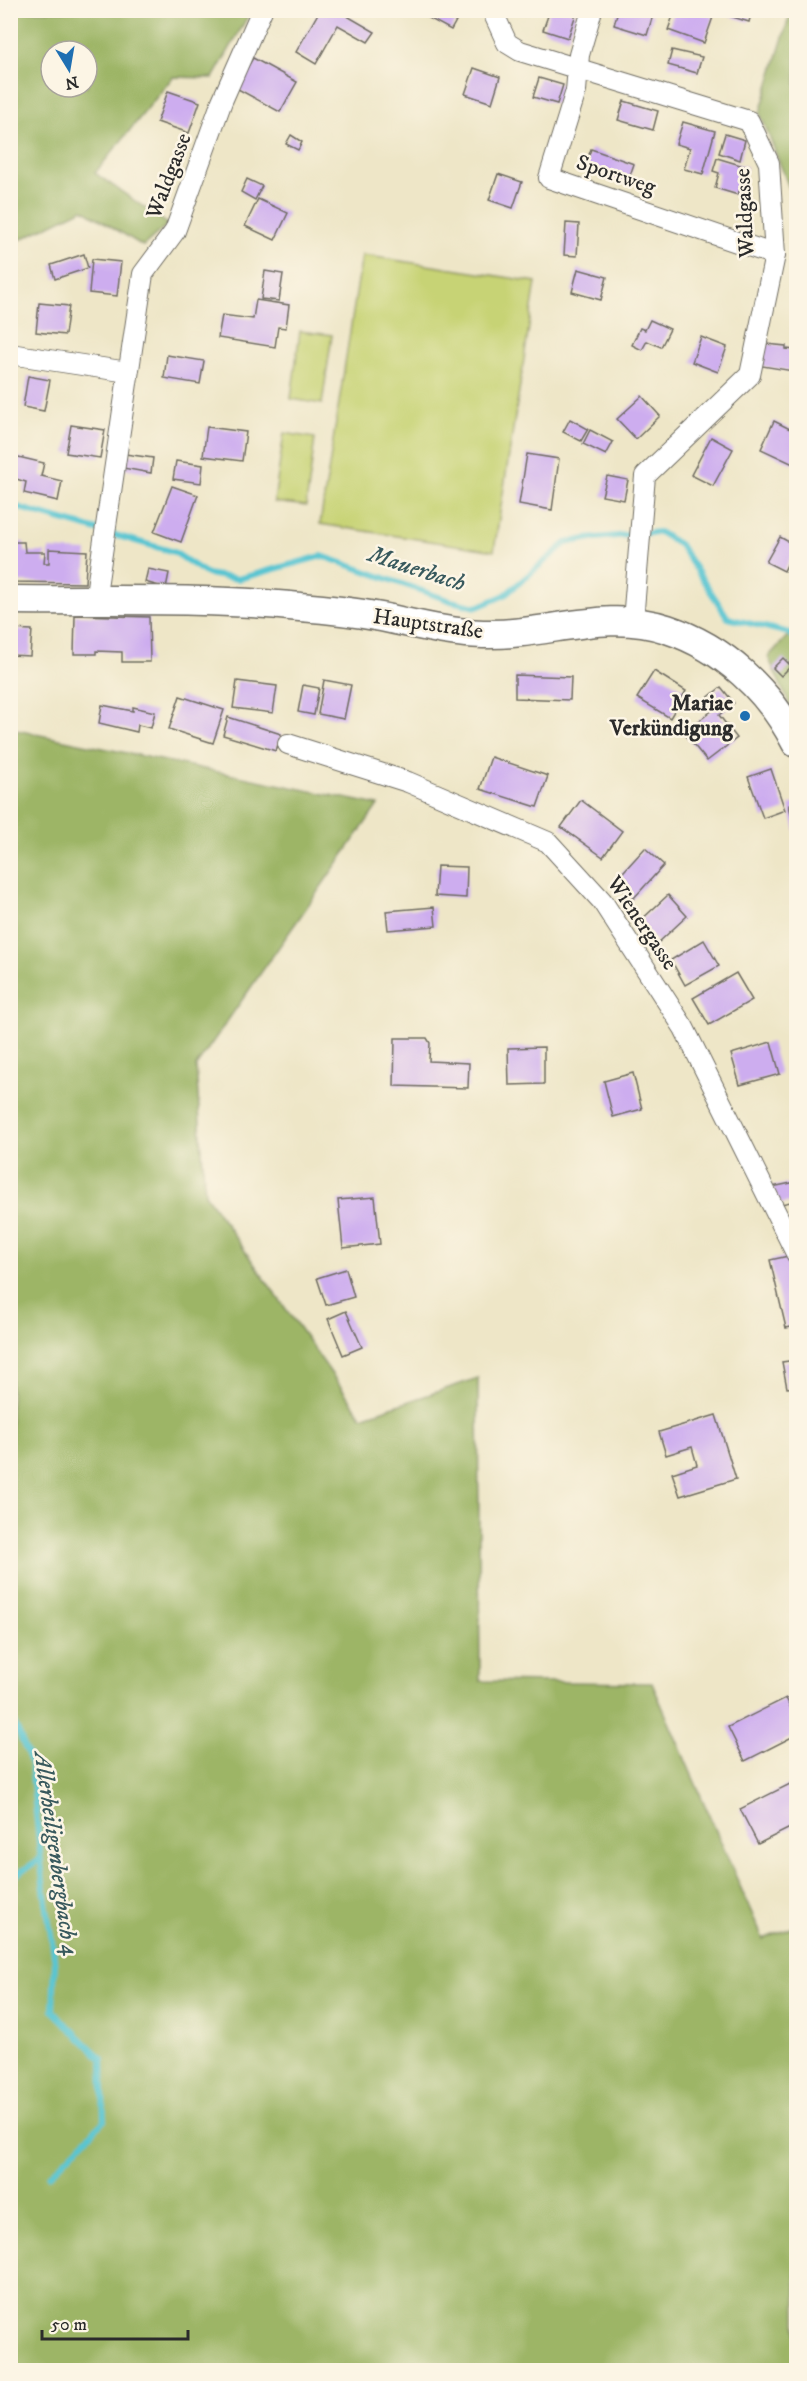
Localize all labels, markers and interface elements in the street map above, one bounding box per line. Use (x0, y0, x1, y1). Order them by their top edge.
north arrow (39, 39, 99, 99)
text: N (63, 72, 80, 94)
street label: Waldgasse (140, 129, 198, 224)
street label: Sportweg (573, 149, 660, 201)
street label: Waldgasse (729, 168, 761, 259)
water label: Mauerbach (363, 539, 470, 599)
street label: Hauptstraße (371, 603, 485, 645)
place label: Mariae Verkündigung (609, 690, 734, 742)
marker: Mariae Verkündigung (738, 709, 752, 723)
street label: Wienergasse (600, 870, 683, 975)
water label: Allerheiligenbergbach 4 (26, 1747, 85, 1958)
scale bar (42, 2303, 188, 2341)
text: 50 m (51, 2314, 87, 2336)

